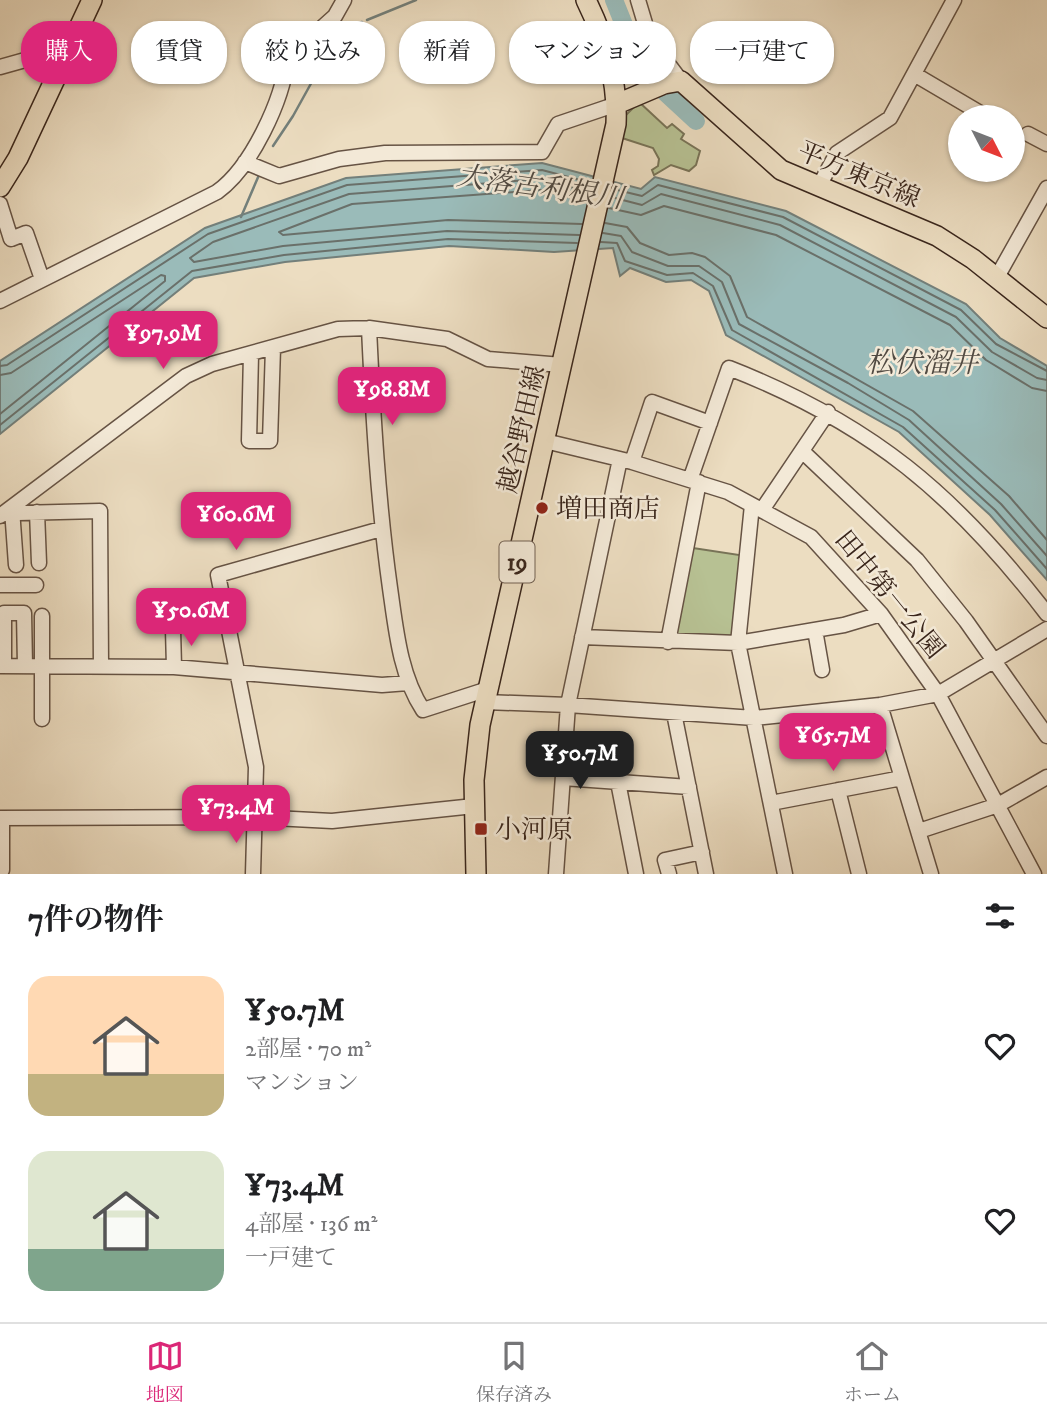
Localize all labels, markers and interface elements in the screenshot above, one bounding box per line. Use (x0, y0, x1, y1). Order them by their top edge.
chip: 購入 (21, 21, 117, 84)
chip: 賃貸 (131, 21, 227, 84)
chip: 絞り込み (241, 21, 385, 84)
chip: 新着 (399, 21, 495, 84)
chip: マンション (509, 21, 676, 84)
chip: 一戸建て (690, 21, 834, 84)
north arrow (948, 105, 1026, 182)
map controls (948, 105, 1025, 182)
street label: 平方東京線 (792, 135, 925, 216)
water label: 大落古利根川 (454, 158, 628, 217)
pin: ¥97.9M (106, 312, 220, 371)
text: ¥97.9M (125, 319, 201, 348)
water label: 松伏溜井 (866, 346, 981, 381)
street label: 越谷野田線 (492, 362, 553, 496)
pin: ¥98.8M (335, 368, 449, 427)
text: ¥98.8M (354, 375, 430, 404)
pin: ¥60.6M (179, 492, 293, 552)
place label: 増田商店 (556, 493, 660, 526)
text: ¥60.6M (197, 500, 275, 529)
marker: 増田商店 (534, 500, 550, 516)
street label: 田中第一公園 (827, 524, 951, 666)
road number: 19 (500, 542, 534, 582)
pin: ¥50.6M (134, 588, 248, 648)
text: ¥50.6M (152, 596, 230, 625)
pin: ¥65.7M (776, 714, 890, 773)
text: ¥65.7M (795, 721, 871, 750)
pin: ¥50.7M (523, 732, 637, 791)
text: ¥50.7M (542, 739, 618, 768)
pin: ¥73.4M (179, 786, 293, 845)
text: ¥73.4M (198, 793, 274, 822)
place label: 小河原 (495, 814, 573, 847)
marker: 小河原 (473, 821, 489, 837)
icon: filters (981, 897, 1019, 935)
text: 7件の物件 (28, 902, 164, 939)
text: ¥50.7M (245, 993, 345, 1030)
icon: home (84, 1004, 168, 1088)
icon: heart (981, 1027, 1019, 1065)
text: 2部屋 · 70 m² (245, 1035, 371, 1064)
text: マンション (245, 1069, 359, 1098)
text: ¥73.4M (245, 1168, 344, 1205)
icon: home (84, 1179, 168, 1263)
icon: heart (981, 1202, 1019, 1240)
text: 4部屋 · 136 m² (245, 1210, 378, 1239)
text: 一戸建て (245, 1244, 337, 1273)
tab: 地図 (146, 1337, 184, 1407)
tab: 保存済み (476, 1337, 552, 1407)
tab: ホーム (844, 1337, 901, 1407)

